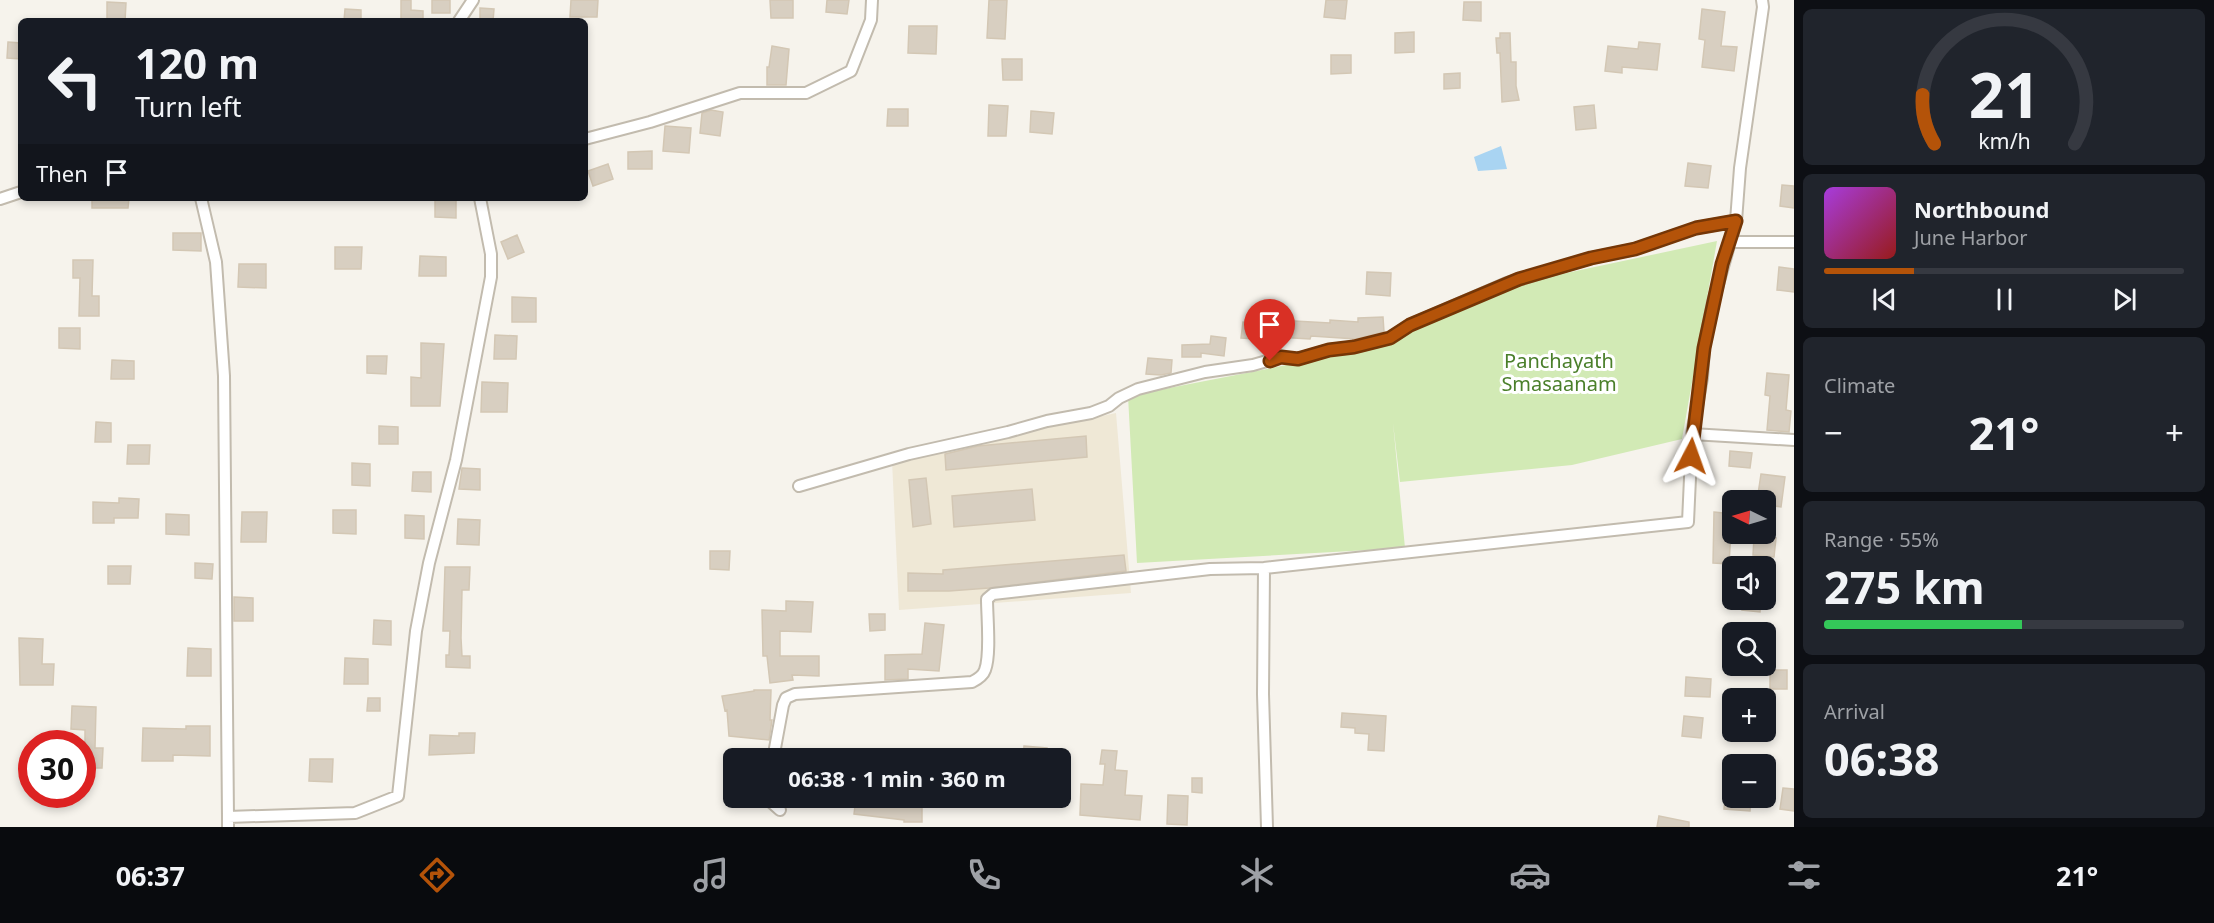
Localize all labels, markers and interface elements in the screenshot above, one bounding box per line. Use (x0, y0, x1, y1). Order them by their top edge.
text: 120 m (135, 34, 259, 91)
icon: left (36, 42, 114, 120)
text: 21 (1968, 51, 2040, 136)
text: Turn left (135, 88, 241, 125)
text: km/h (1978, 126, 2030, 155)
icon: arrive (100, 156, 133, 189)
text: Then (36, 158, 88, 188)
text: Northbound (1914, 194, 2049, 224)
text: June Harbor (1914, 224, 2028, 251)
icon: previous (1868, 283, 1901, 316)
icon: pause (1988, 283, 2021, 316)
icon: next (2108, 283, 2141, 316)
pin (1244, 299, 1295, 361)
icon: arrive (1253, 308, 1286, 341)
park label: Panchayath Smasaanam (1501, 347, 1617, 397)
text: Climate (1824, 372, 1895, 399)
text: 21° (1969, 402, 2039, 463)
text: − (1824, 410, 1843, 455)
text: + (2165, 410, 2184, 455)
position arrow (1659, 424, 1723, 488)
north arrow (1722, 490, 1776, 544)
map controls (1722, 490, 1776, 808)
text: Range · 55% (1824, 526, 1939, 553)
button: sound (1722, 556, 1776, 610)
text: 275 km (1824, 556, 1985, 617)
button: search (1722, 622, 1776, 676)
button: + (1722, 688, 1776, 742)
text: Arrival (1824, 698, 1885, 725)
text: 06:38 (1824, 728, 1940, 789)
speed limit sign: 30 (18, 730, 96, 808)
button: − (1722, 754, 1776, 808)
text: 06:38 · 1 min · 360 m (788, 763, 1006, 793)
icon: directions (416, 854, 458, 896)
icon: music (690, 854, 732, 896)
icon: phone (963, 854, 1005, 896)
icon: climate (1236, 854, 1278, 896)
icon: car (1509, 854, 1551, 896)
icon: filters (1783, 854, 1825, 896)
text: 06:37 (116, 857, 185, 894)
text: 21° (2056, 857, 2098, 894)

